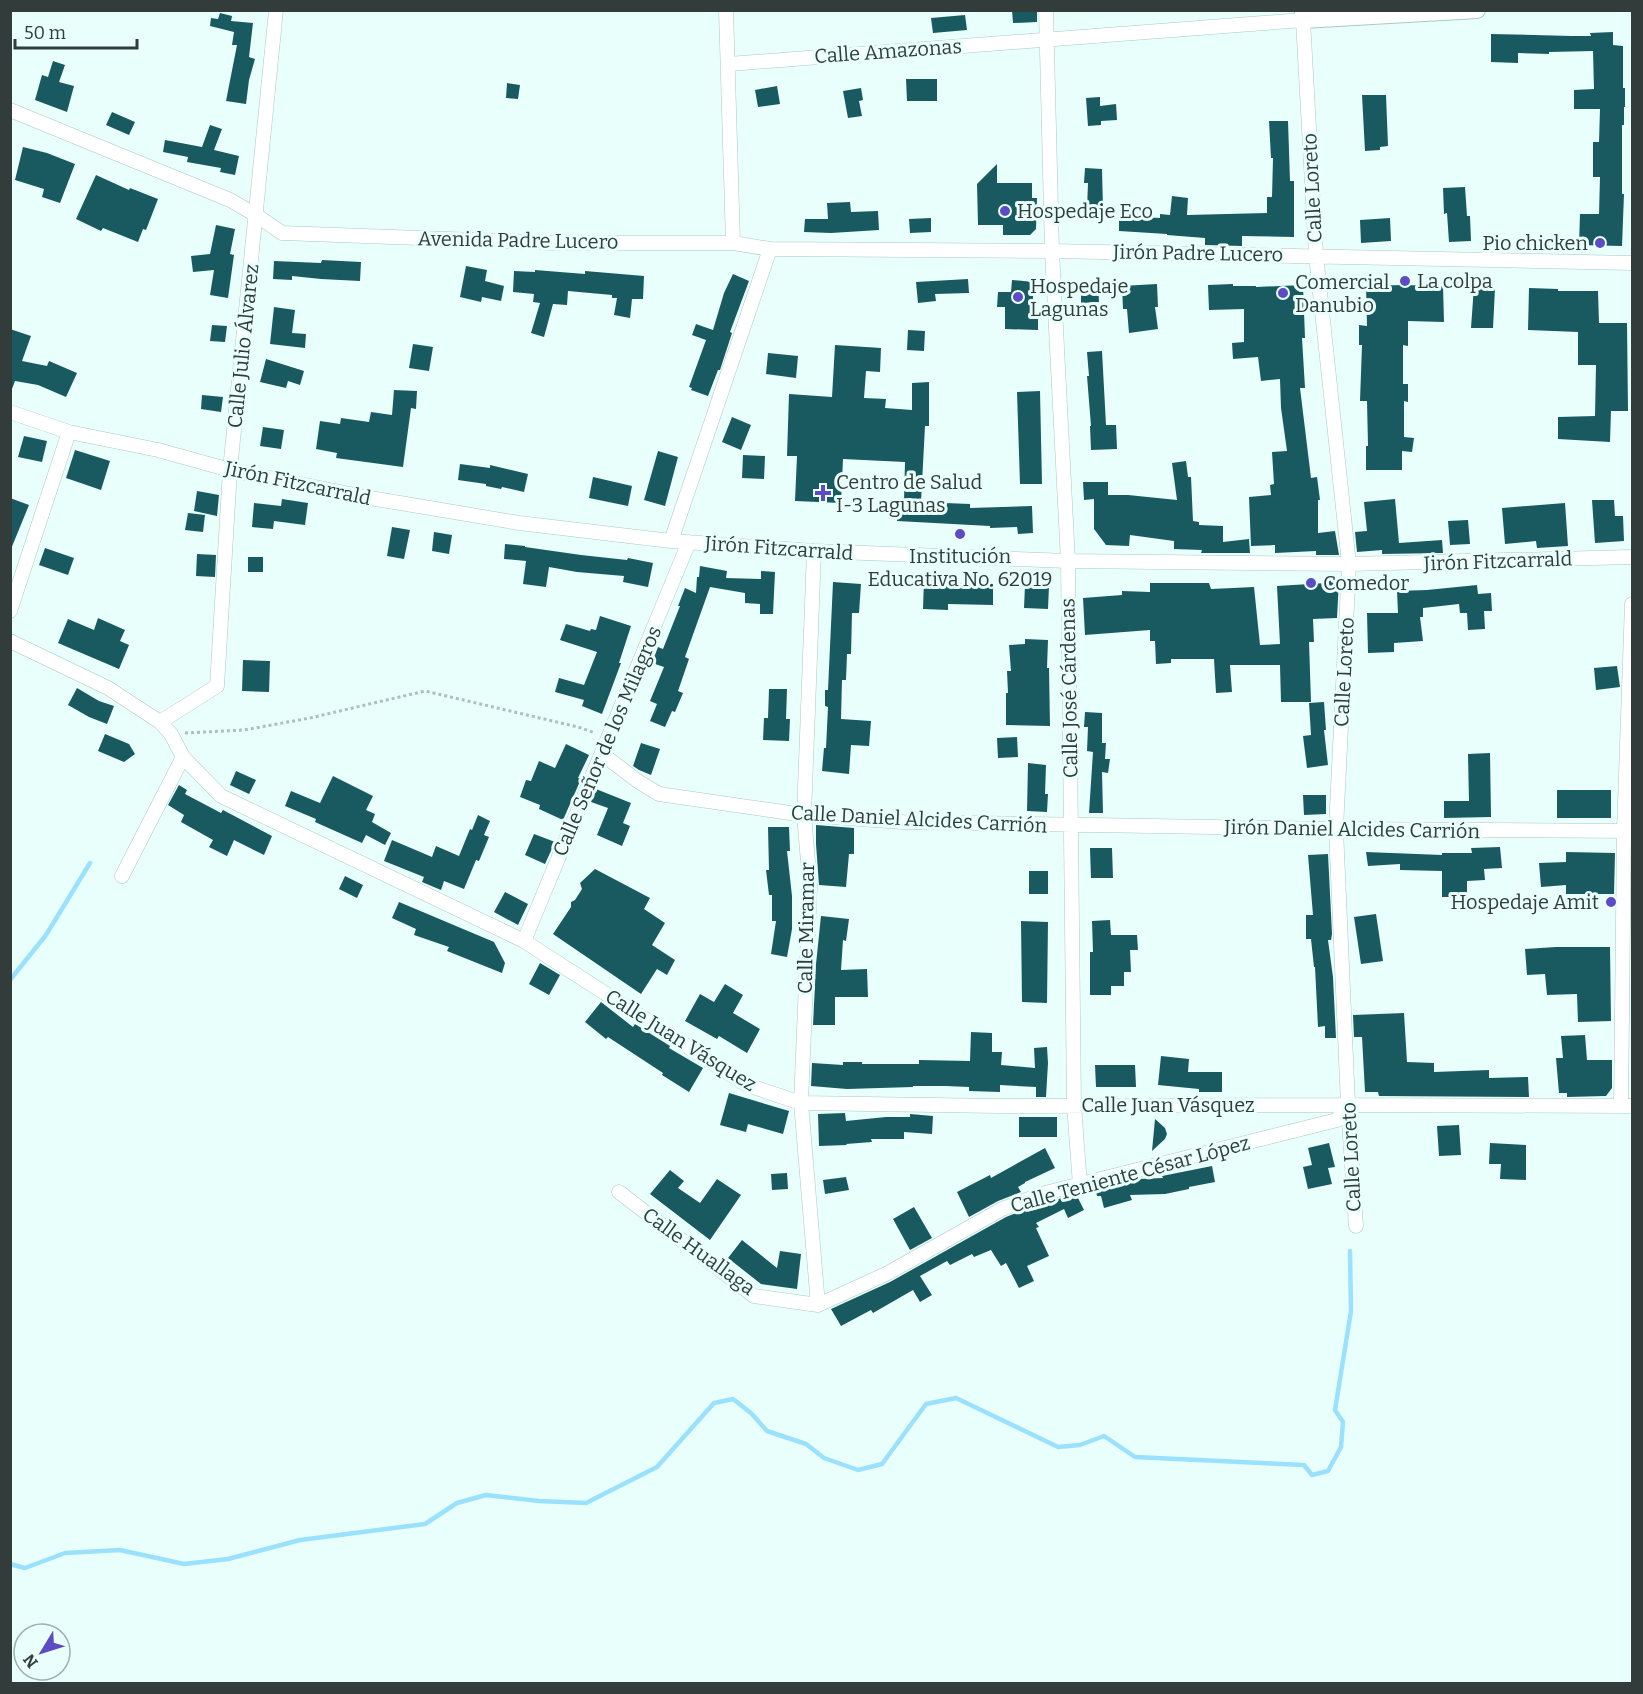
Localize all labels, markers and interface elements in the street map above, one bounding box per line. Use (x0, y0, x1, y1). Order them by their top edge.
scale bar (15, 12, 136, 50)
text: 50 m (24, 22, 66, 44)
street label: Calle Amazonas (813, 34, 963, 68)
street label: Calle Loreto (1297, 132, 1327, 244)
place label: Hospedaje Eco (1017, 199, 1153, 224)
marker: Hospedaje Eco (998, 204, 1012, 218)
street label: Avenida Padre Lucero (417, 226, 619, 254)
place label: Pio chicken (1482, 231, 1588, 255)
marker: Pio chicken (1593, 236, 1607, 250)
street label: Jirón Padre Lucero (1112, 239, 1283, 266)
street label: Calle Julio Álvarez (222, 263, 264, 429)
place label: La colpa (1417, 269, 1493, 293)
place label: Comercial Danubio (1295, 270, 1390, 317)
place label: Hospedaje Lagunas (1030, 274, 1128, 321)
marker: La colpa (1398, 274, 1412, 288)
marker: Comercial Danubio (1276, 286, 1290, 300)
marker: Hospedaje Lagunas (1011, 290, 1025, 304)
street label: Jirón Fitzcarrald (222, 456, 374, 510)
place label: Centro de Salud I-3 Lagunas (836, 470, 982, 517)
marker: Centro de Salud I-3 Lagunas (814, 484, 832, 502)
marker: Institución Educativa No. 62019 (953, 527, 967, 541)
street label: Jirón Fitzcarrald (703, 531, 854, 565)
place label: Institución Educativa No. 62019 (867, 544, 1053, 591)
street label: Jirón Fitzcarrald (1422, 546, 1573, 576)
place label: Comedor (1323, 571, 1409, 595)
marker: Comedor (1304, 576, 1318, 590)
street label: Calle José Cárdenas (1055, 598, 1083, 778)
street label: Calle Loreto (1329, 616, 1359, 728)
street label: Calle Señor de los Milagros (548, 622, 666, 860)
street label: Calle Daniel Alcides Carrión (790, 800, 1048, 838)
street label: Jirón Daniel Alcides Carrión (1223, 815, 1481, 843)
street label: Calle Miramar (793, 862, 819, 994)
place label: Hospedaje Amit (1451, 890, 1599, 915)
marker: Hospedaje Amit (1604, 895, 1618, 909)
street label: Calle Juan Vásquez (601, 984, 761, 1096)
street label: Calle Juan Vásquez (1081, 1093, 1255, 1117)
street label: Calle Loreto (1336, 1101, 1366, 1213)
street label: Calle Teniente César López (1008, 1130, 1252, 1218)
street label: Calle Huallaga (638, 1202, 760, 1300)
north arrow (12, 1622, 72, 1682)
text: N (19, 1650, 42, 1672)

